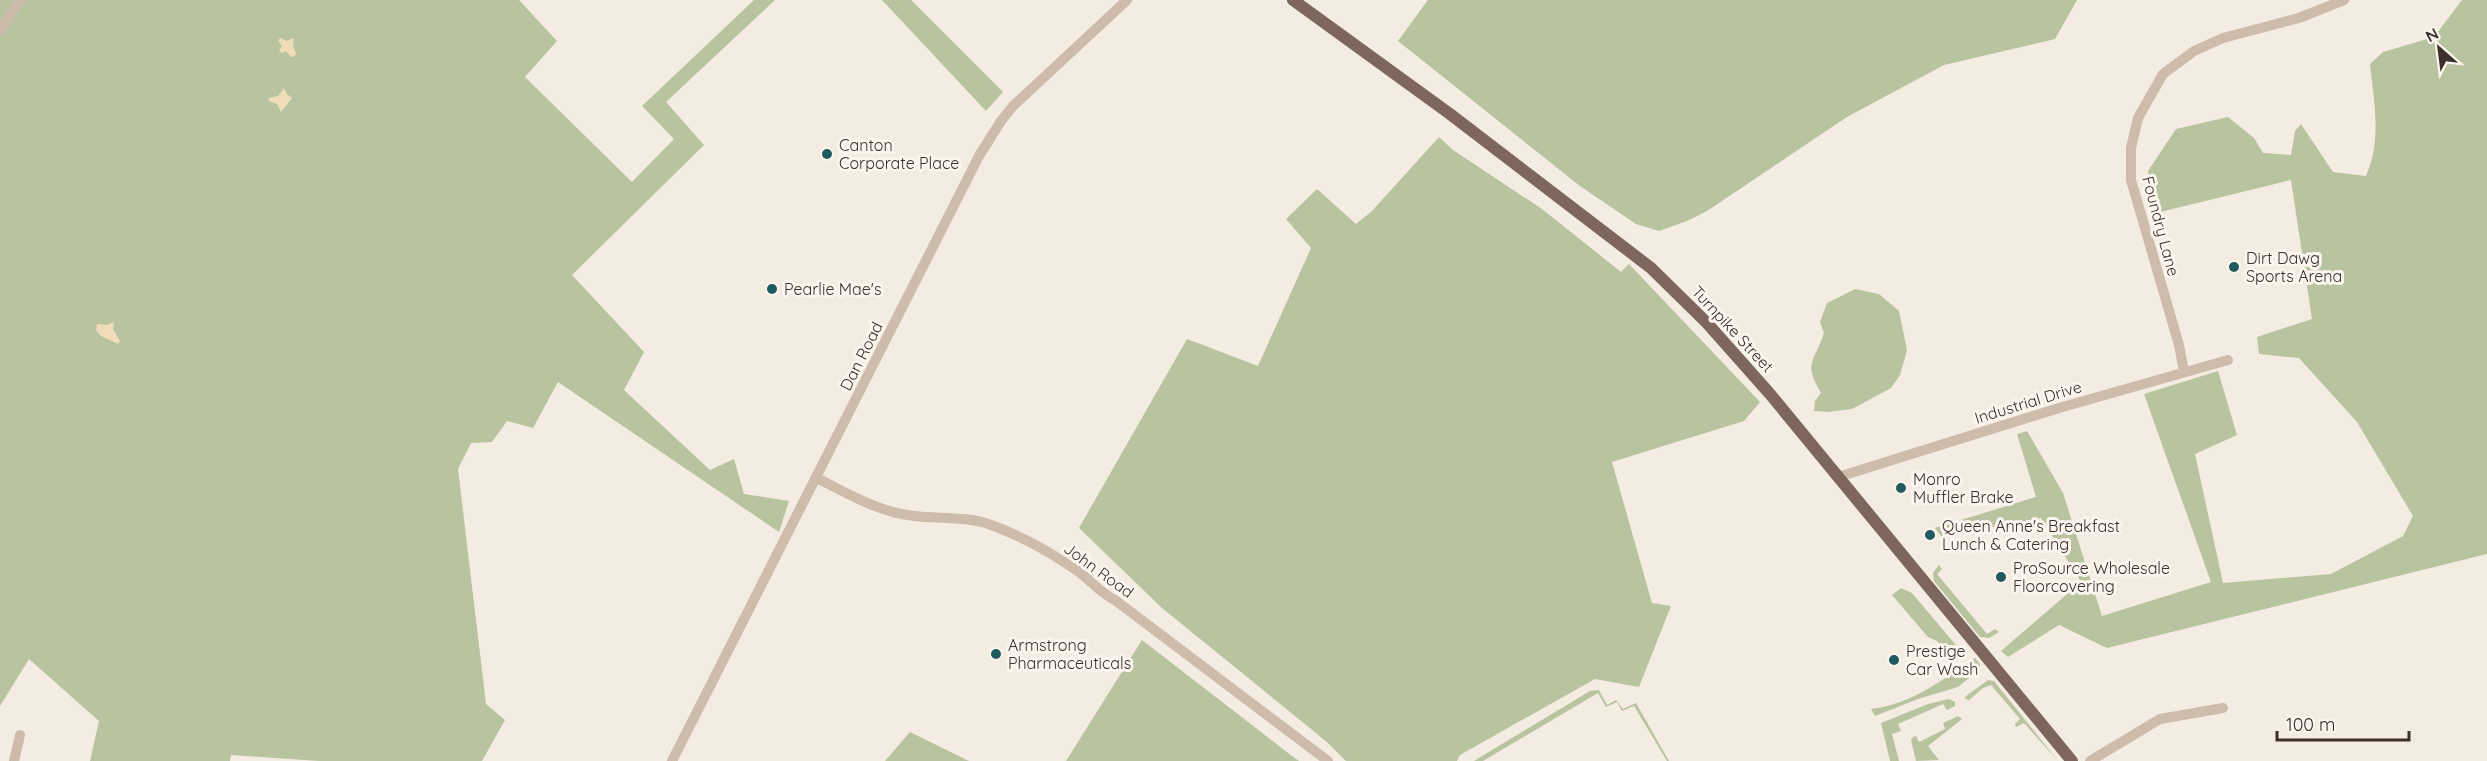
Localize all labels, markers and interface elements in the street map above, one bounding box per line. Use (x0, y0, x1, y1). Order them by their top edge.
north arrow (2409, 18, 2469, 78)
text: N (2422, 23, 2442, 46)
place label: Canton Corporate Place (839, 135, 959, 173)
marker: Canton Corporate Place (820, 147, 834, 161)
street label: Foundry Lane (2138, 174, 2184, 278)
place label: Dirt Dawg Sports Arena (2246, 248, 2342, 286)
marker: Dirt Dawg Sports Arena (2227, 260, 2241, 274)
place label: Pearlie Mae's (784, 279, 881, 299)
marker: Pearlie Mae's (765, 282, 779, 296)
street label: Turnpike Street (1688, 282, 1778, 376)
street label: Dan Road (835, 318, 887, 394)
street label: Industrial Drive (1972, 376, 2084, 428)
place label: Monro Muffler Brake (1913, 469, 2013, 507)
marker: Monro Muffler Brake (1894, 481, 1908, 495)
place label: Queen Anne's Breakfast Lunch & Catering (1942, 516, 2120, 554)
marker: Queen Anne's Breakfast Lunch & Catering (1923, 528, 1937, 542)
street label: John Road (1060, 538, 1138, 602)
place label: ProSource Wholesale Floorcovering (2013, 558, 2170, 596)
marker: ProSource Wholesale Floorcovering (1994, 570, 2008, 584)
place label: Armstrong Pharmaceuticals (1008, 635, 1131, 673)
place label: Prestige Car Wash (1906, 641, 1978, 679)
marker: Armstrong Pharmaceuticals (989, 647, 1003, 661)
marker: Prestige Car Wash (1887, 653, 1901, 667)
scale bar (2277, 704, 2409, 742)
text: 100 m (2286, 713, 2335, 736)

